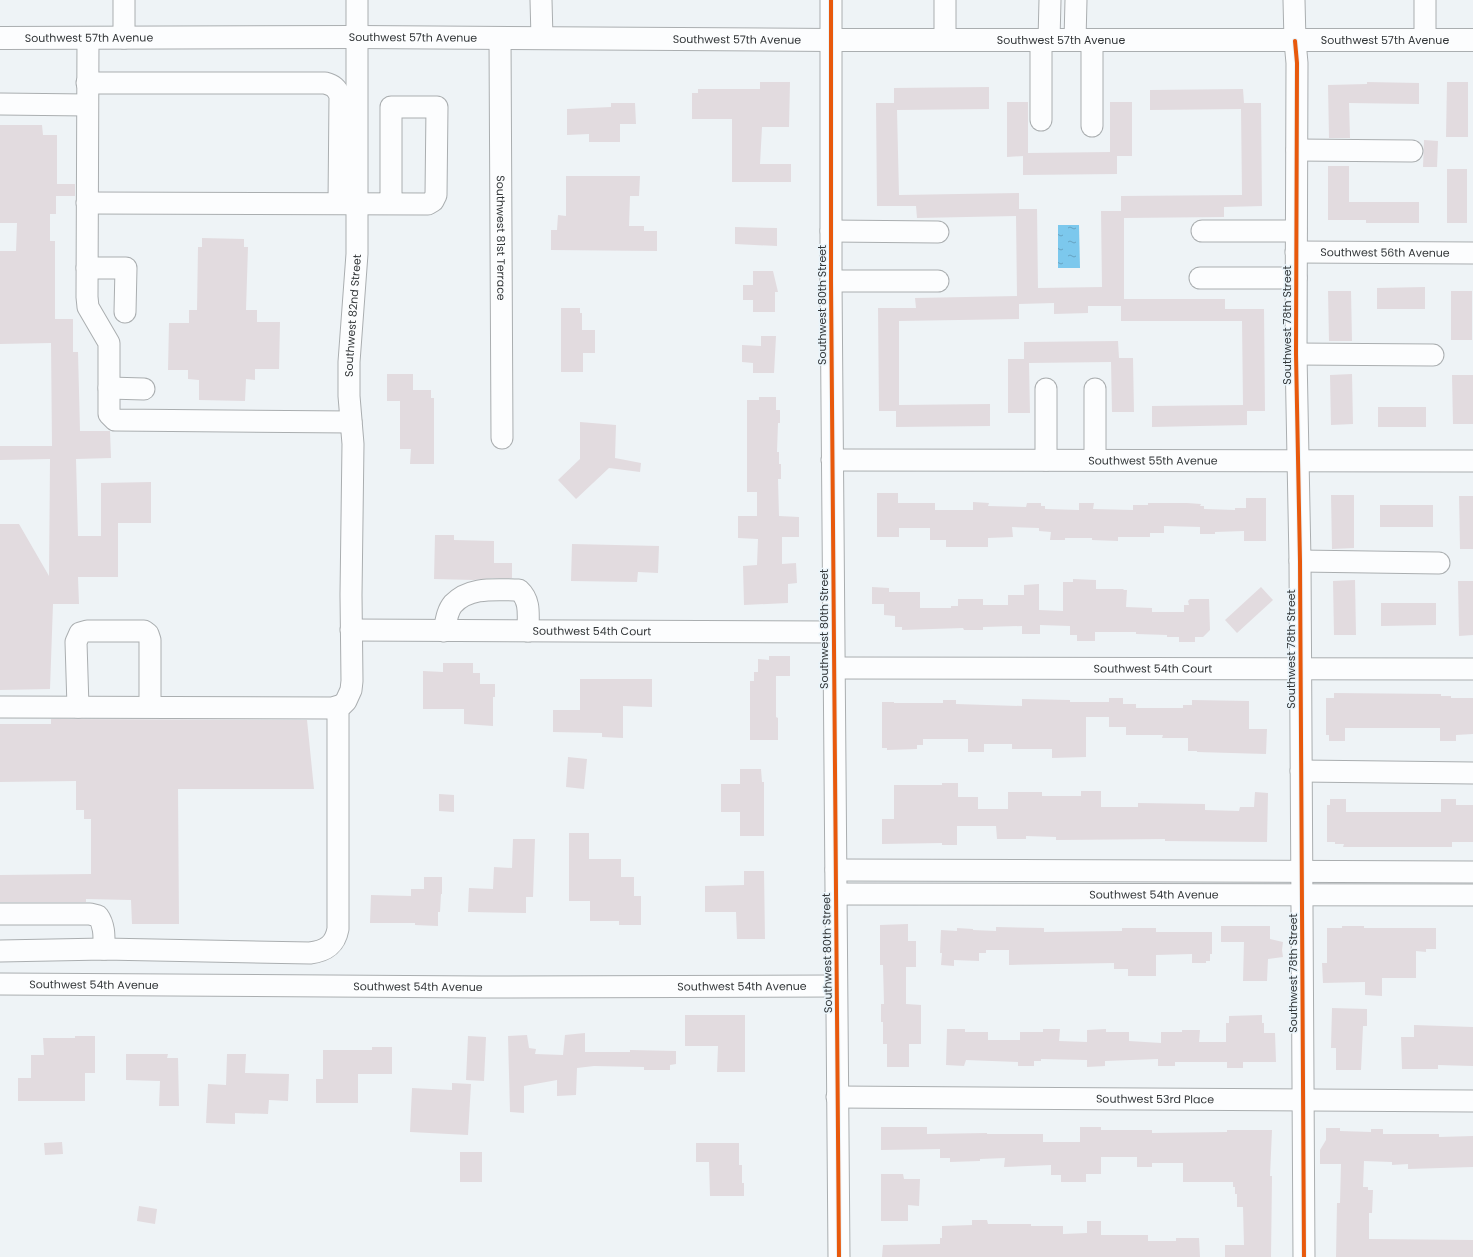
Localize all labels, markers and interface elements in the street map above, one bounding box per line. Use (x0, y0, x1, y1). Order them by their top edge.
street label: Southwest 57th Avenue (349, 29, 477, 46)
street label: Southwest 57th Avenue (25, 30, 153, 46)
street label: Southwest 57th Avenue (673, 31, 801, 48)
street label: Southwest 57th Avenue (997, 32, 1125, 48)
street label: Southwest 57th Avenue (1321, 32, 1449, 48)
street label: Southwest 81st Terrace (493, 175, 509, 301)
street label: Southwest 56th Avenue (1320, 244, 1450, 261)
street label: Southwest 80th Street (814, 245, 830, 365)
street label: Southwest 82nd Street (341, 254, 365, 377)
street label: Southwest 78th Street (1279, 265, 1295, 385)
street label: Southwest 55th Avenue (1088, 452, 1218, 469)
street label: Southwest 80th Street (816, 569, 832, 689)
street label: Southwest 78th Street (1283, 589, 1299, 709)
street label: Southwest 54th Court (533, 623, 651, 639)
street label: Southwest 54th Court (1094, 660, 1212, 677)
street label: Southwest 54th Avenue (1089, 886, 1219, 903)
street label: Southwest 80th Street (818, 893, 836, 1013)
street label: Southwest 78th Street (1285, 913, 1301, 1033)
street label: Southwest 54th Avenue (29, 976, 159, 993)
street label: Southwest 54th Avenue (353, 978, 483, 995)
street label: Southwest 54th Avenue (677, 978, 807, 994)
street label: Southwest 53rd Place (1096, 1091, 1214, 1107)

